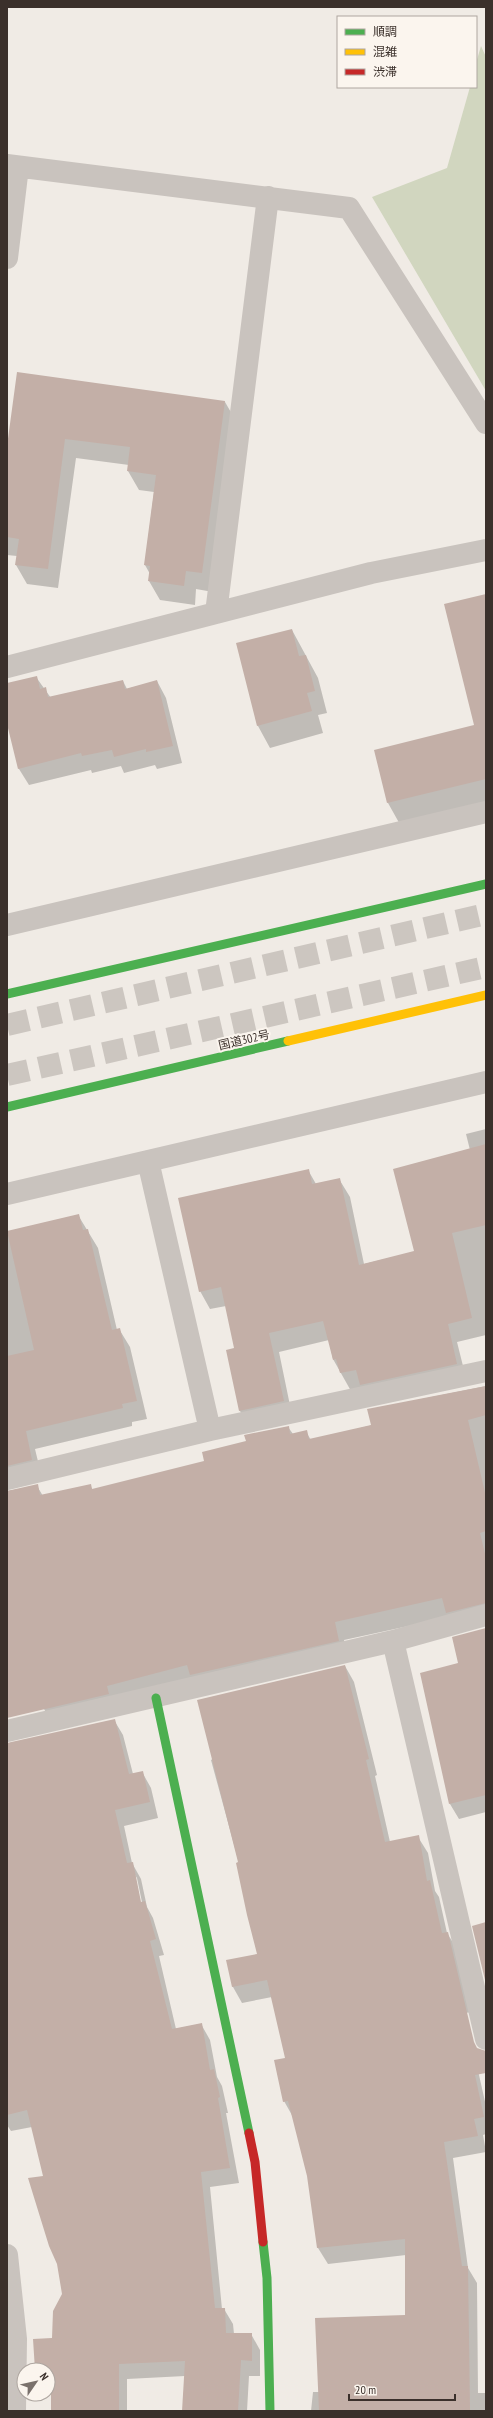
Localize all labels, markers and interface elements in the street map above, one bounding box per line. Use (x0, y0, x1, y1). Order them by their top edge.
legend (337, 16, 477, 88)
text: 順調 (373, 24, 397, 39)
text: 混雑 (373, 44, 397, 59)
text: 渋滞 (373, 64, 397, 79)
street label: 国道302号 (217, 1026, 271, 1053)
north arrow (16, 2362, 56, 2402)
text: N (37, 2370, 52, 2383)
scale bar (349, 2376, 455, 2402)
text: 20 m (355, 2382, 376, 2397)

